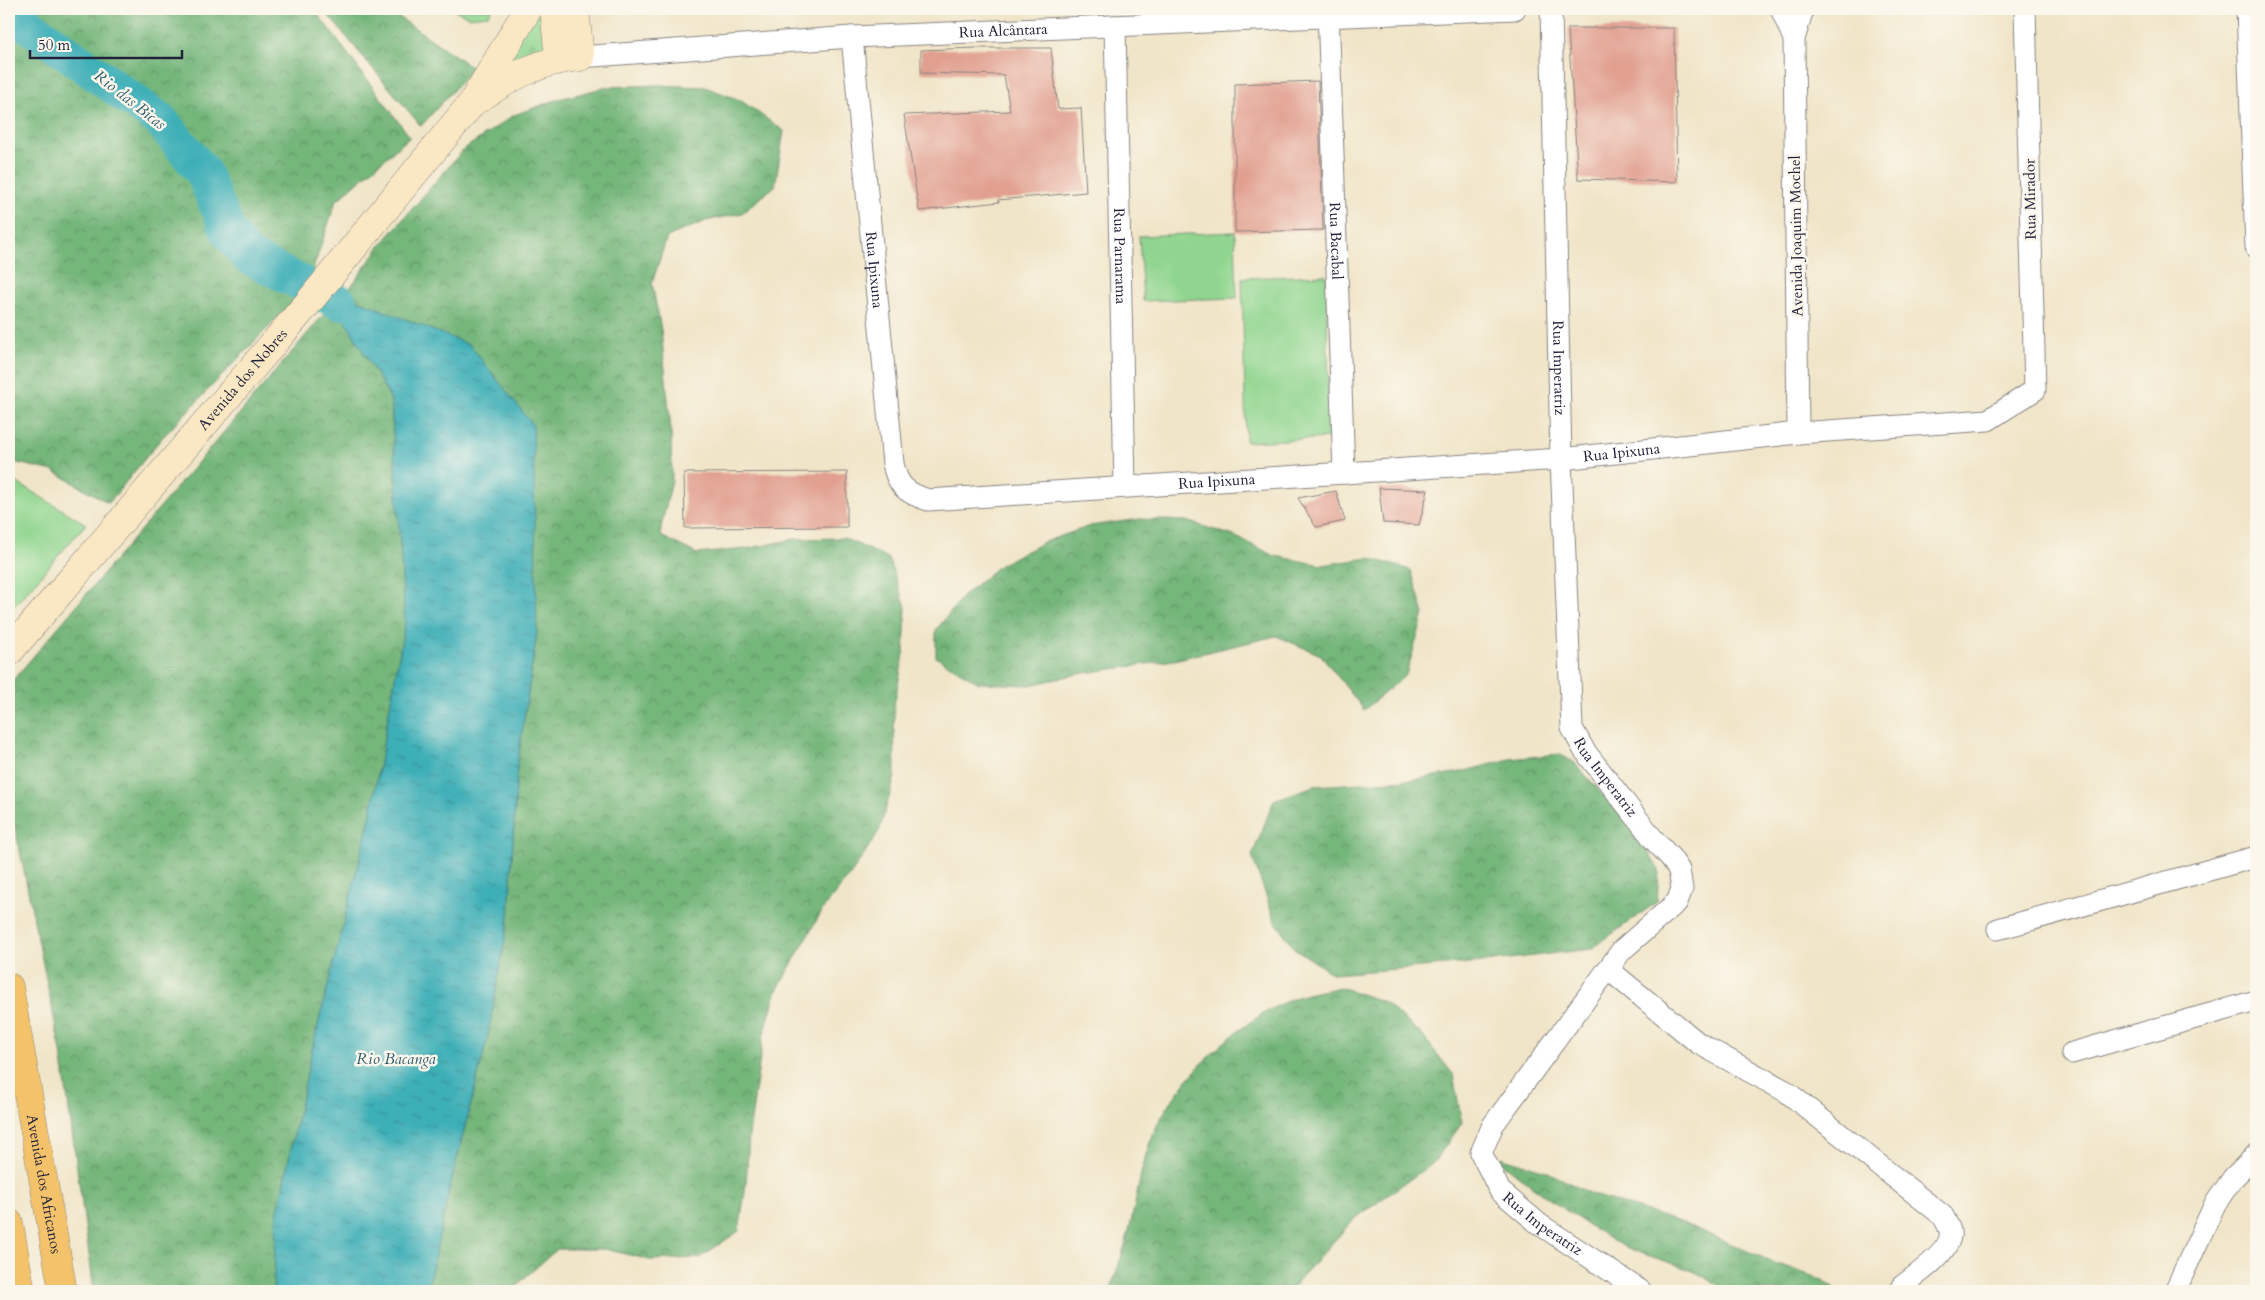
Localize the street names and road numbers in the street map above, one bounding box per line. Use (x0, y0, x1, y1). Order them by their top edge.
street label: Rua Alcântara (958, 19, 1048, 42)
street label: Avenida Joaquim Mochel (1785, 155, 1807, 317)
street label: Rua Mirador (2019, 158, 2041, 240)
street label: Rua Bacabal (1325, 202, 1347, 280)
street label: Rua Parnarama (1109, 208, 1131, 305)
street label: Rua Ipixuna (861, 231, 888, 310)
street label: Rua Imperatriz (1548, 320, 1570, 416)
street label: Avenida dos Nobres (193, 324, 292, 434)
street label: Rua Ipixuna (1582, 438, 1662, 466)
street label: Rua Ipixuna (1178, 469, 1256, 494)
street label: Rua Imperatriz (1569, 734, 1642, 821)
street label: Avenida dos Africanos (22, 1113, 66, 1255)
street label: Rua Imperatriz (1498, 1188, 1587, 1260)

